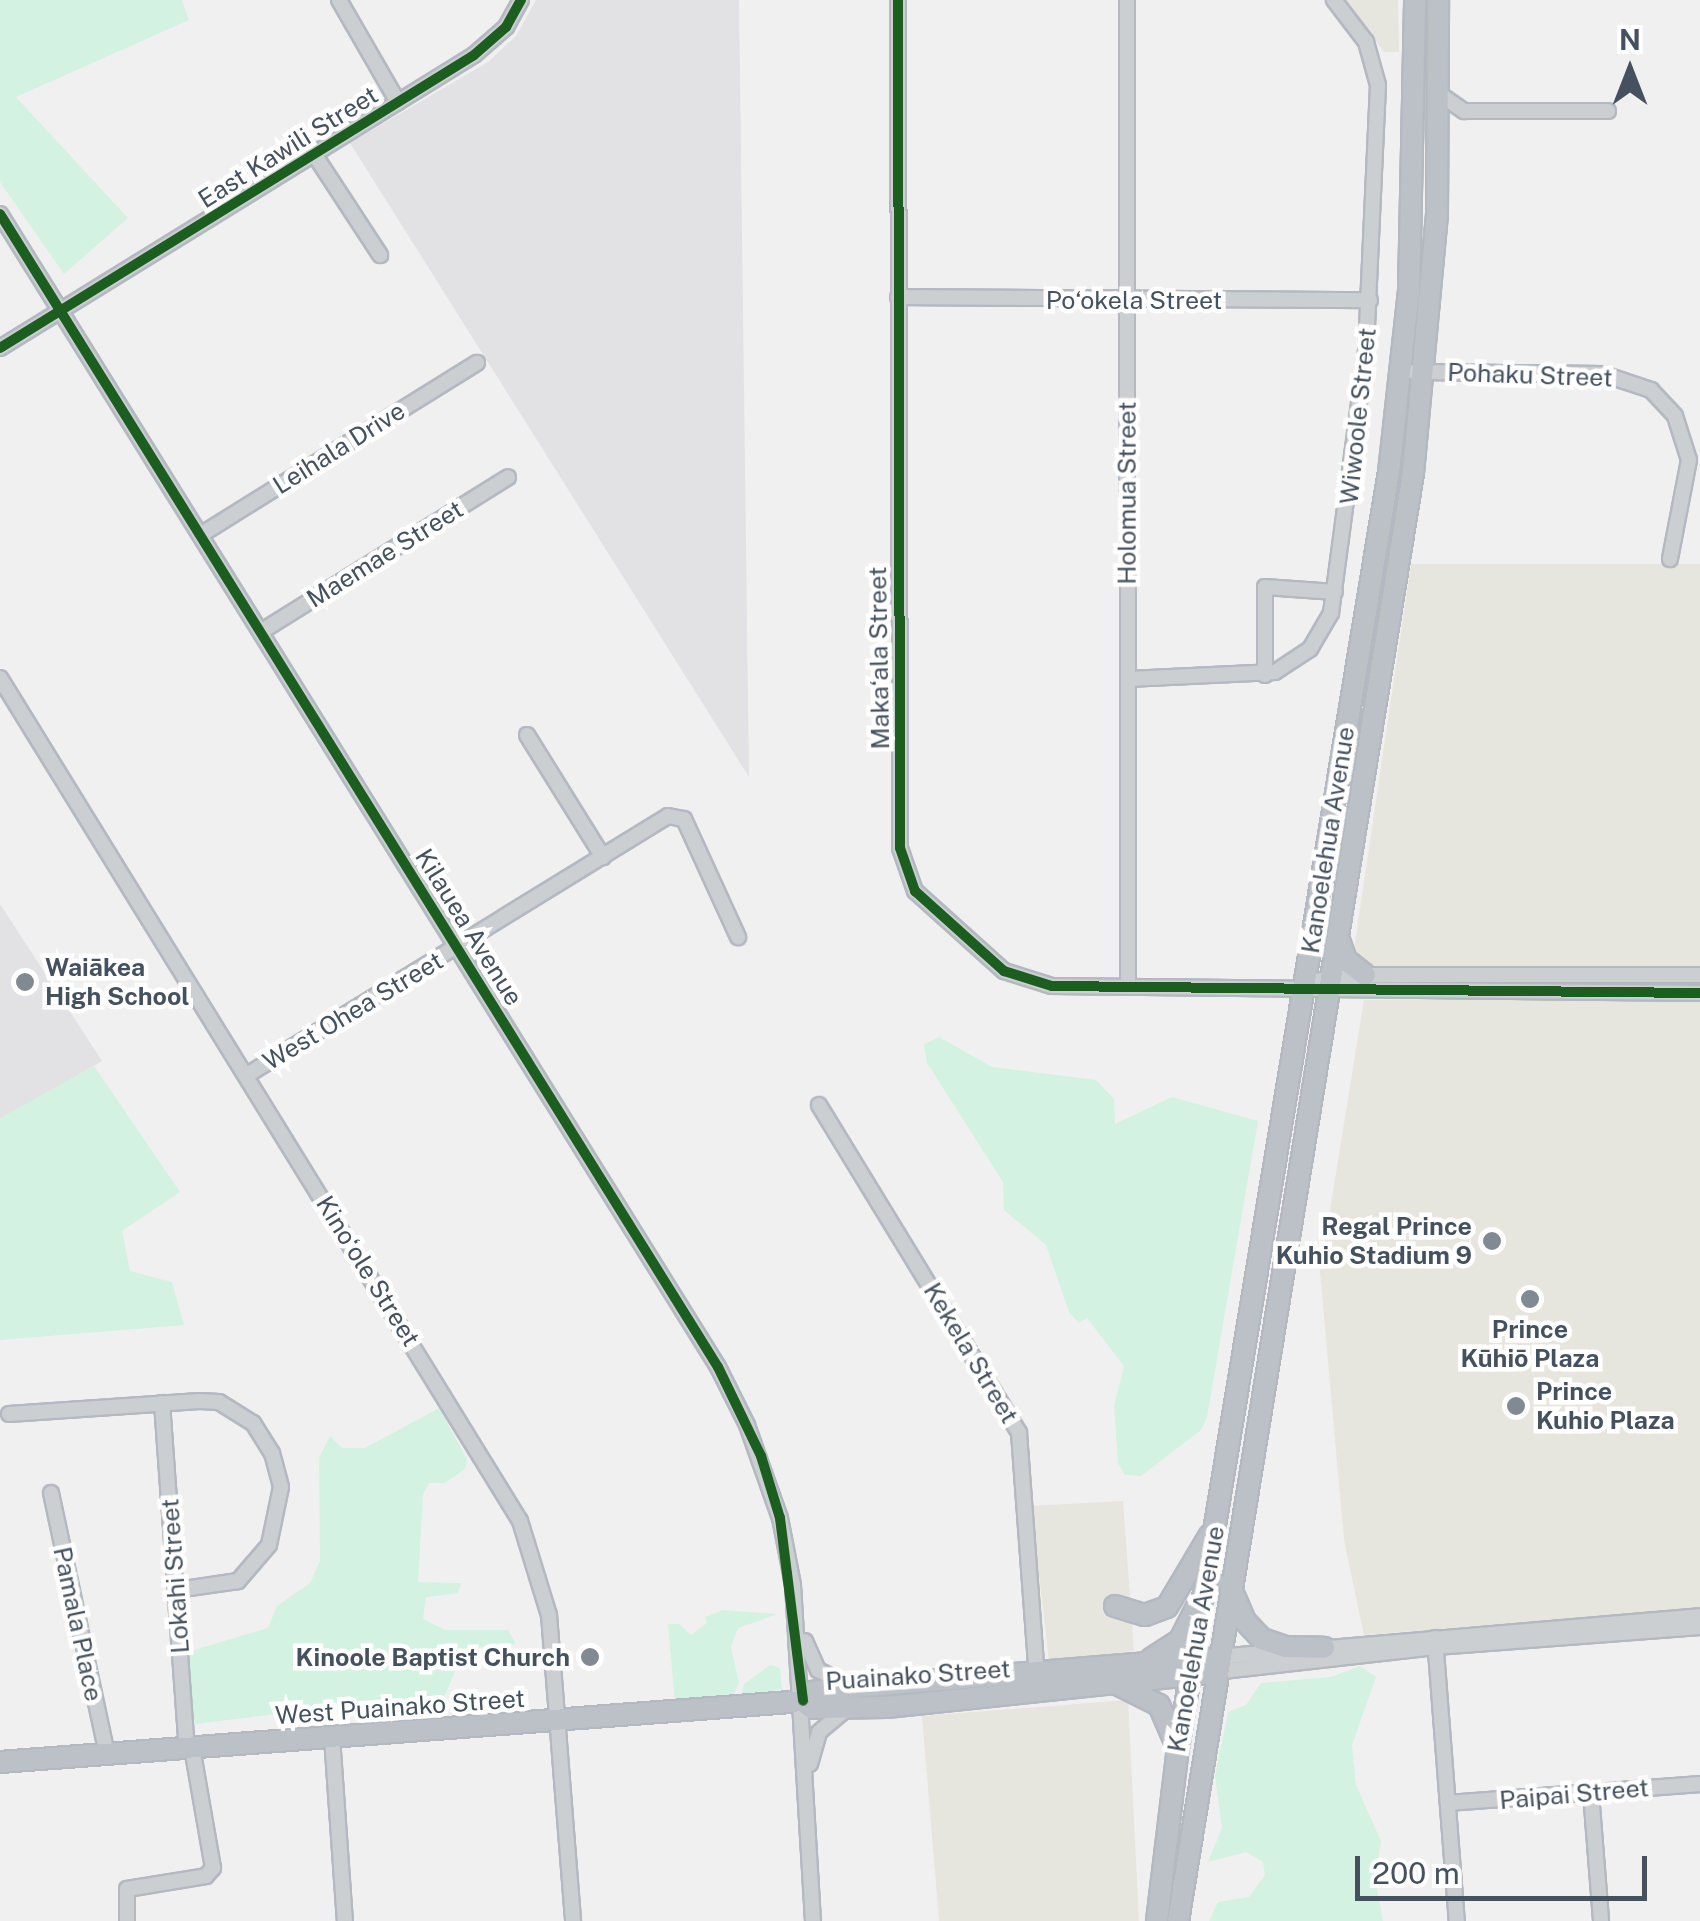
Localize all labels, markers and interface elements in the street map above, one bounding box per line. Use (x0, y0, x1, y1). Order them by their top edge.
north arrow (1580, 20, 1680, 120)
text: N (1619, 23, 1641, 56)
street label: East Kawili Street (193, 80, 383, 214)
street label: Po‘okela Street (1046, 285, 1222, 315)
street label: Wiwoole Street (1334, 326, 1382, 506)
street label: Pohaku Street (1447, 357, 1613, 393)
street label: Leihala Drive (268, 396, 410, 500)
street label: Holomua Street (1112, 401, 1142, 585)
street label: Maemae Street (301, 494, 469, 614)
street label: Maka‘ala Street (862, 566, 896, 750)
street label: Kanoelehua Avenue (1295, 724, 1361, 956)
street label: Kilauea Avenue (409, 843, 529, 1011)
street label: West Ohea Street (258, 945, 448, 1077)
place label: Waiākea High School (45, 953, 190, 1012)
marker: Waiākea High School (14, 971, 36, 993)
street label: Kinoʻole Street (310, 1190, 426, 1352)
place label: Regal Prince Kuhio Stadium 9 (1276, 1212, 1472, 1271)
marker: Regal Prince Kuhio Stadium 9 (1481, 1230, 1503, 1252)
street label: Kekela Street (917, 1277, 1025, 1429)
marker: Prince Kūhiō Plaza (1519, 1288, 1541, 1310)
place label: Prince Kūhiō Plaza (1461, 1315, 1599, 1374)
place label: Prince Kuhio Plaza (1536, 1377, 1675, 1436)
marker: Prince Kuhio Plaza (1505, 1395, 1527, 1417)
street label: Lokahi Street (155, 1497, 195, 1655)
street label: Kanoelehua Avenue (1161, 1524, 1231, 1754)
street label: Pamala Place (47, 1544, 109, 1704)
place label: Kinoole Baptist Church (296, 1642, 570, 1672)
marker: Kinoole Baptist Church (579, 1646, 601, 1668)
street label: Puainako Street (824, 1654, 1012, 1696)
street label: West Puainako Street (274, 1683, 526, 1731)
street label: Paipai Street (1498, 1773, 1650, 1815)
scale bar (1360, 1836, 1652, 1898)
text: 200 m (1372, 1855, 1460, 1891)

